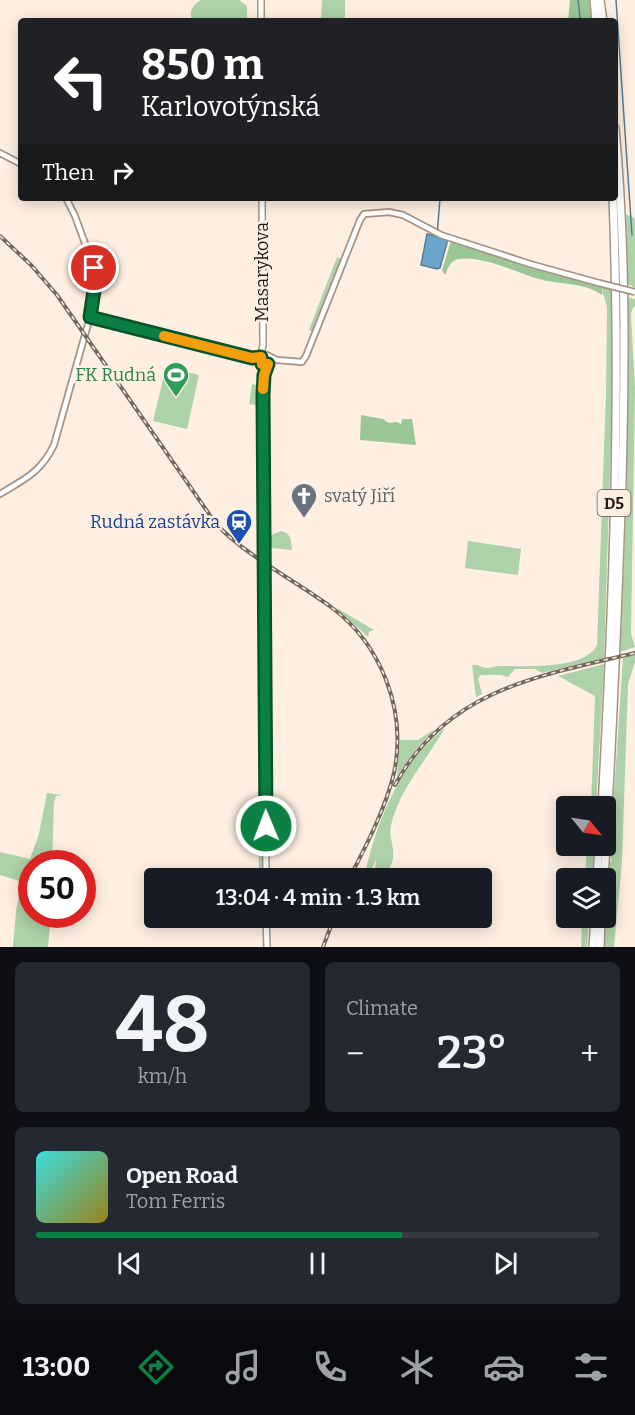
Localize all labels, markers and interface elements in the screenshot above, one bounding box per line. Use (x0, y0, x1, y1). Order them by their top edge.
text: 850 m (141, 40, 264, 90)
icon: left (42, 42, 120, 120)
text: Karlovotýnská (141, 91, 320, 123)
icon: right (106, 156, 139, 189)
text: Then (42, 159, 94, 186)
street label: Masarykova (251, 222, 273, 322)
pin (68, 242, 119, 293)
icon: arrive (77, 251, 110, 284)
sports icon: FK Rudná (161, 360, 191, 398)
place label: FK Rudná (75, 364, 156, 386)
church icon: svatý Jiří (289, 481, 319, 519)
place label: svatý Jiří (324, 485, 396, 507)
road number: D5 (598, 490, 630, 516)
station icon: Rudná zastávka (224, 507, 254, 545)
place label: Rudná zastávka (90, 511, 220, 533)
position arrow (234, 794, 298, 858)
north arrow (556, 796, 616, 856)
map controls (556, 796, 616, 928)
speed limit sign: 50 (18, 850, 96, 928)
button: layers (556, 868, 616, 928)
text: 13:04 · 4 min · 1.3 km (216, 884, 420, 911)
text: 48 (115, 978, 210, 1072)
text: Climate (346, 996, 418, 1020)
text: 23° (437, 1026, 508, 1080)
text: − (346, 1034, 364, 1074)
text: + (580, 1034, 599, 1074)
text: km/h (138, 1064, 187, 1088)
text: Open Road (126, 1162, 238, 1189)
text: Tom Ferris (126, 1189, 225, 1213)
icon: previous (113, 1247, 146, 1280)
icon: pause (301, 1247, 334, 1280)
icon: next (489, 1247, 522, 1280)
icon: directions (135, 1346, 177, 1388)
icon: music (222, 1346, 264, 1388)
icon: phone (309, 1346, 351, 1388)
icon: climate (396, 1346, 438, 1388)
icon: car (483, 1346, 525, 1388)
icon: filters (570, 1346, 612, 1388)
text: 13:00 (23, 1351, 90, 1383)

